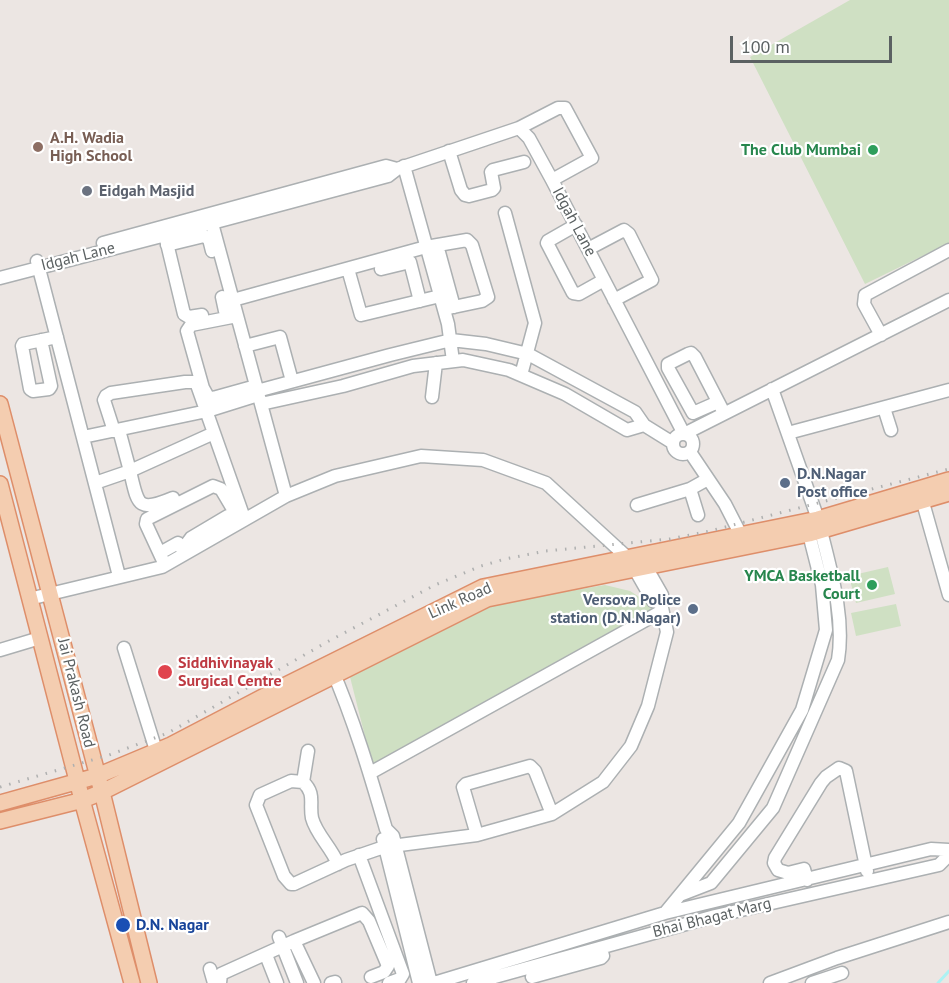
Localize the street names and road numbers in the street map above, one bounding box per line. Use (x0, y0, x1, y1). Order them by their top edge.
street label: Idgah Lane (548, 184, 600, 260)
street label: Idgah Lane (39, 239, 117, 275)
street label: Link Road (425, 579, 495, 623)
street label: Jai Prakash Road (53, 636, 99, 750)
street label: Bhai Bhagat Marg (651, 894, 773, 942)

